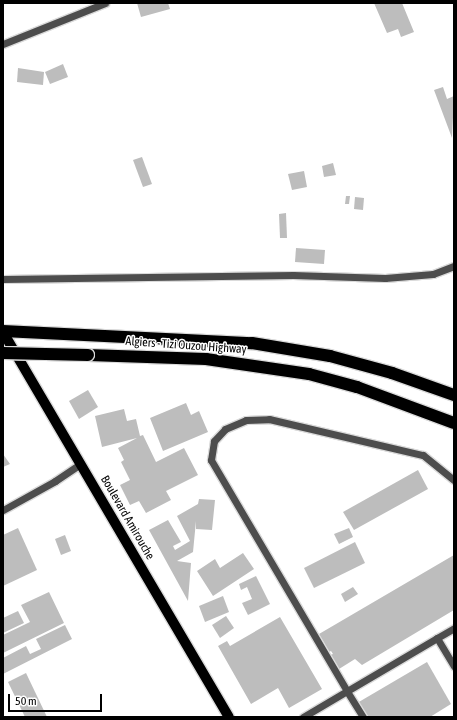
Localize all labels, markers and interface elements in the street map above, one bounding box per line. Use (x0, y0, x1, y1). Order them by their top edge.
street label: Algiers - Tizi Ouzou Highway (125, 335, 247, 357)
street label: Boulevard Amirouche (97, 473, 157, 563)
scale bar (10, 686, 104, 712)
text: 50 m (15, 694, 37, 708)

